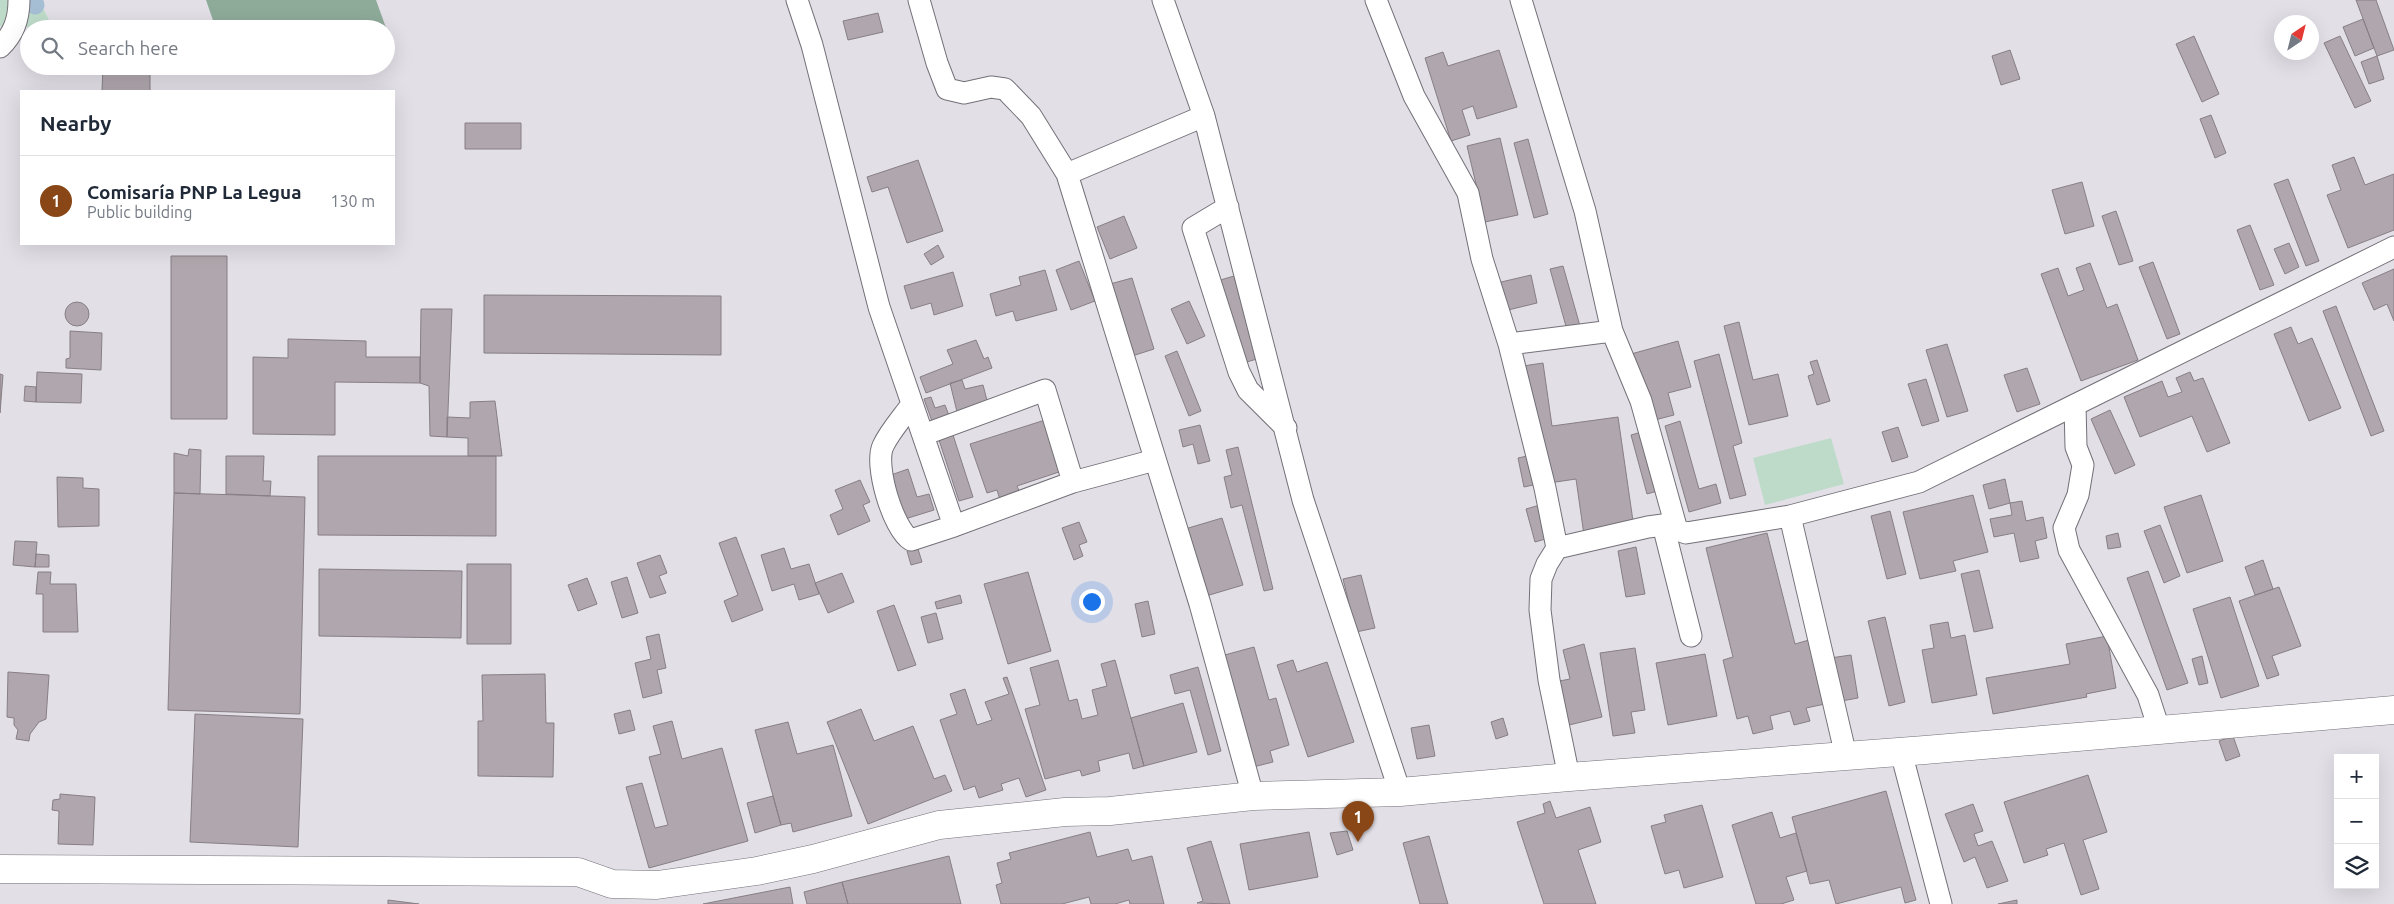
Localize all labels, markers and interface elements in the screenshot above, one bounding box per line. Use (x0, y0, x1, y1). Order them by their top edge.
north arrow (2274, 15, 2319, 60)
search box (20, 20, 395, 75)
icon: search (38, 34, 66, 62)
text: Search here (78, 37, 178, 59)
text: Nearby (40, 111, 111, 135)
text: Comisaría PNP La Legua (87, 181, 301, 203)
text: 1 (51, 192, 61, 210)
text: 130 m (330, 192, 375, 210)
text: Public building (87, 203, 192, 221)
your location (1079, 589, 1105, 615)
map controls (2334, 754, 2379, 889)
button: + (2334, 754, 2379, 799)
button: − (2334, 799, 2379, 844)
pin: 1 (1342, 801, 1374, 842)
button: layers (2334, 844, 2379, 889)

